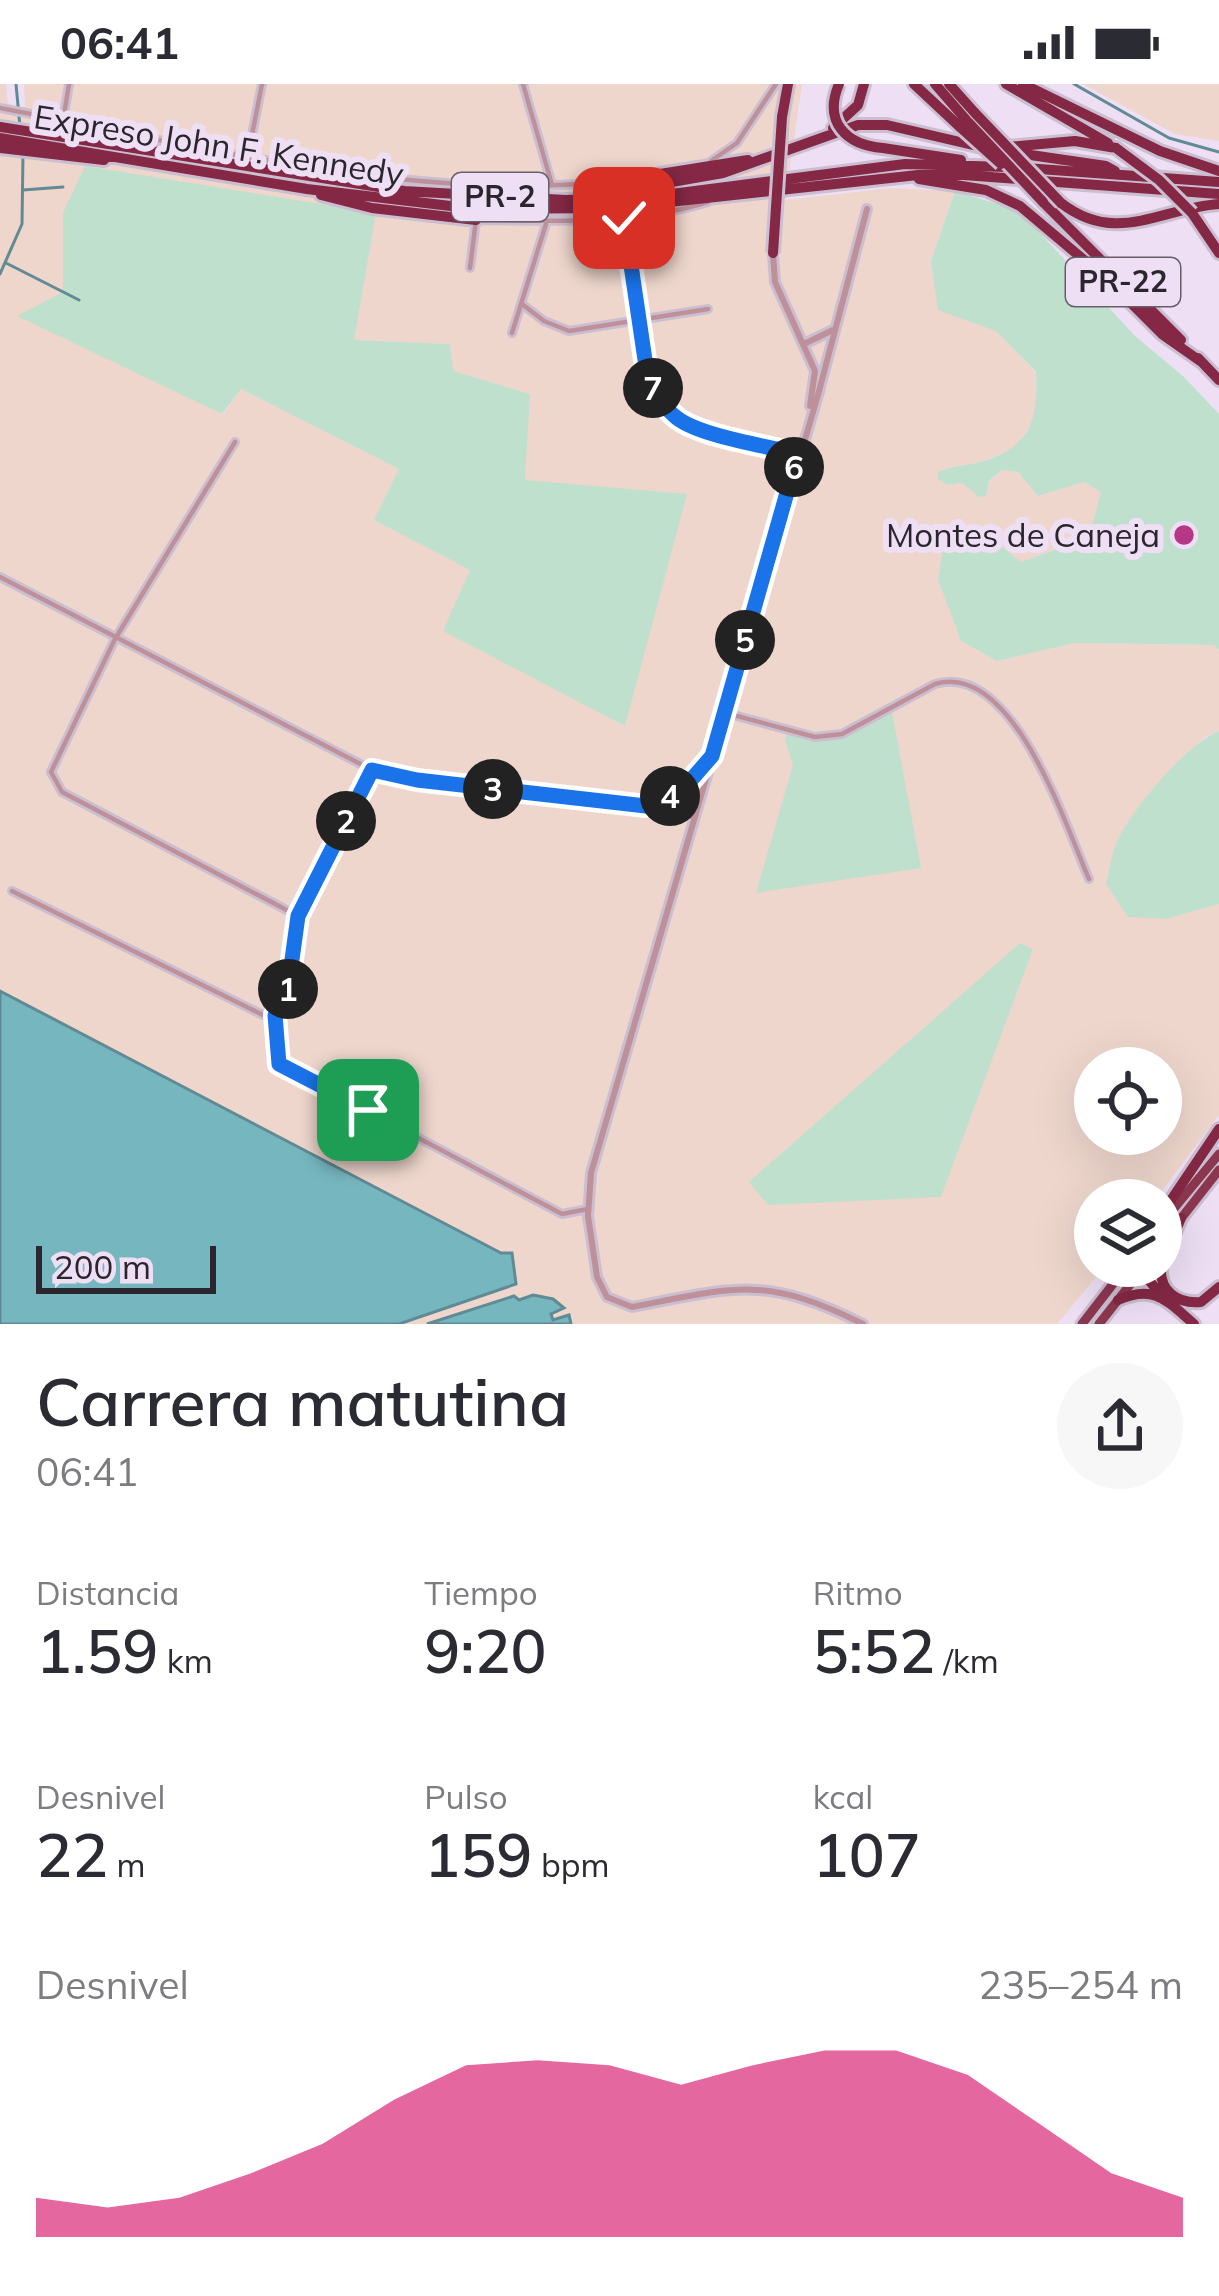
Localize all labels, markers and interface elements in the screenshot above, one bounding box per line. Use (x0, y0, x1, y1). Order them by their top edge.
text: 06:41 (60, 14, 179, 70)
street label: Expreso John F. Kennedy (31, 95, 407, 194)
pin (573, 167, 675, 269)
road number: PR-2 (452, 173, 548, 221)
icon: check (591, 185, 657, 251)
road number: PR-22 (1066, 258, 1180, 306)
pin: 7 (623, 358, 683, 418)
text: 7 (643, 367, 663, 408)
pin: 6 (764, 437, 824, 497)
text: 6 (784, 446, 804, 487)
place label: Montes de Caneja (886, 514, 1160, 555)
marker: Montes de Caneja (1171, 522, 1197, 548)
pin: 5 (715, 610, 775, 670)
text: 5 (735, 619, 755, 660)
pin: 3 (463, 759, 523, 819)
pin: 4 (640, 766, 700, 826)
text: 3 (483, 768, 503, 809)
text: 4 (660, 775, 680, 816)
pin: 2 (316, 791, 376, 851)
text: 2 (336, 800, 356, 841)
pin: 1 (258, 959, 318, 1019)
text: 1 (278, 968, 298, 1009)
map controls (1074, 1047, 1182, 1287)
button: locate (1074, 1047, 1182, 1155)
pin (317, 1059, 419, 1161)
icon: arrive (335, 1077, 401, 1143)
button: layers (1074, 1179, 1182, 1287)
scale bar (36, 1240, 216, 1293)
text: 200 m (54, 1246, 151, 1287)
text: Carrera matutina (36, 1360, 569, 1443)
button: share (1057, 1363, 1183, 1489)
text: 06:41 (36, 1447, 139, 1496)
text: Distancia (36, 1572, 179, 1613)
text: Tiempo (424, 1572, 538, 1613)
text: Ritmo (813, 1572, 903, 1613)
text: 1.59 (36, 1613, 158, 1688)
text: 9:20 (424, 1613, 547, 1688)
text: 5:52 (813, 1613, 935, 1688)
text: km (158, 1640, 213, 1681)
text: /km (935, 1640, 999, 1681)
text: Desnivel (36, 1776, 165, 1817)
text: Pulso (424, 1776, 508, 1817)
text: kcal (813, 1776, 873, 1817)
text: 22 (36, 1817, 108, 1892)
text: 159 (424, 1817, 532, 1892)
text: 107 (813, 1817, 921, 1892)
text: m (108, 1844, 146, 1885)
text: bpm (532, 1844, 610, 1885)
text: Desnivel (36, 1960, 189, 2009)
text: 235–254 m (978, 1960, 1183, 2009)

